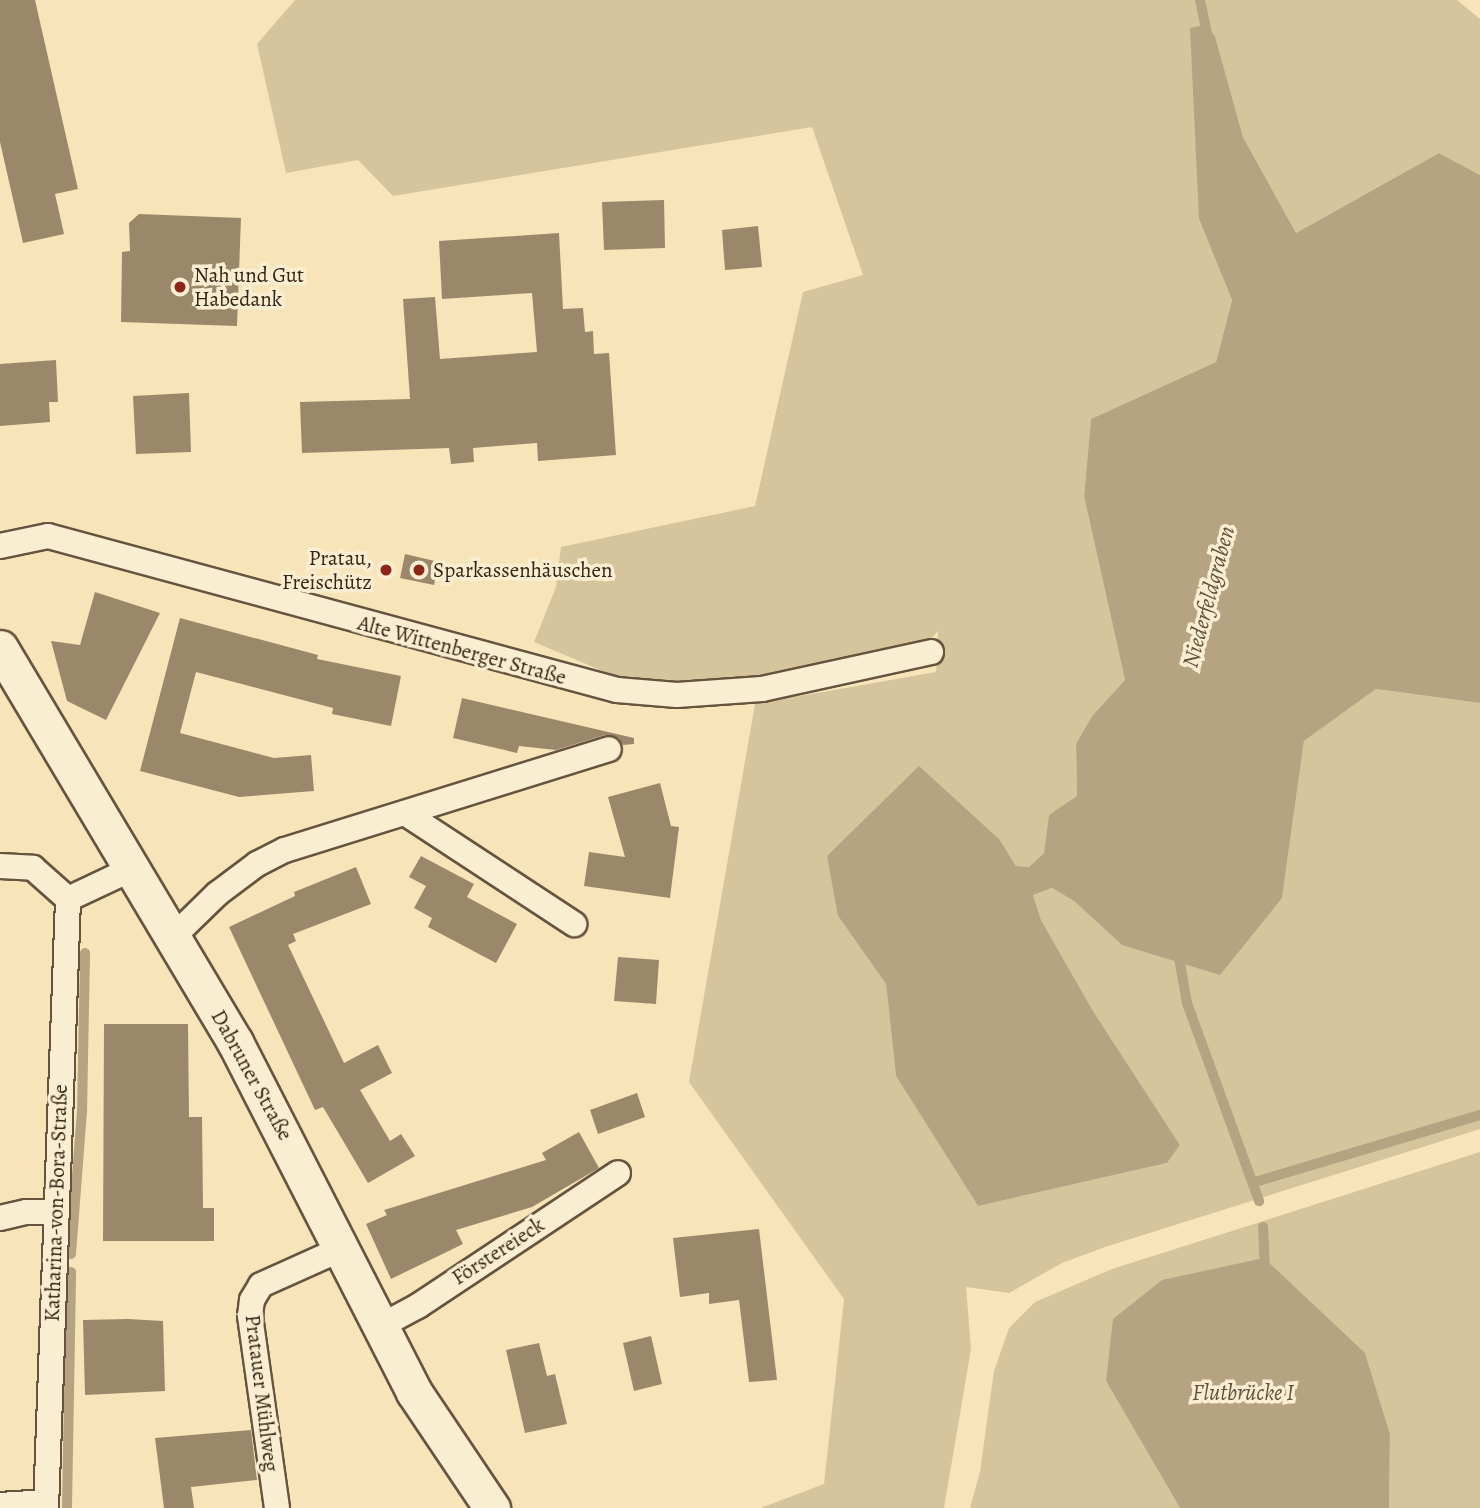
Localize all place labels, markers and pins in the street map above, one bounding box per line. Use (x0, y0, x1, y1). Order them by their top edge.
place label: Nah und Gut Habedank (194, 262, 304, 312)
marker: Nah und Gut Habedank (172, 279, 188, 295)
place label: Pratau, Freischütz (282, 545, 372, 595)
place label: Sparkassenhäuschen (433, 557, 612, 583)
marker: Pratau, Freischütz (378, 562, 394, 578)
marker: Sparkassenhäuschen (411, 562, 427, 578)

